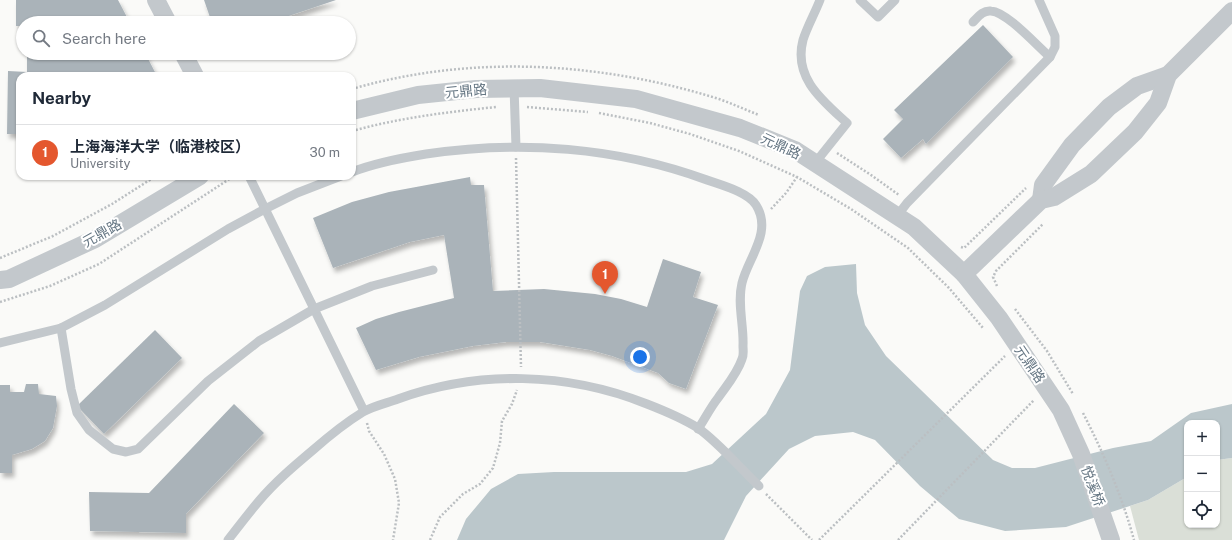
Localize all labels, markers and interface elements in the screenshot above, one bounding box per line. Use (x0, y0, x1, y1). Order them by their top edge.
search box (16, 16, 356, 60)
icon: search (30, 27, 52, 49)
text: Search here (62, 30, 146, 47)
street label: 元鼎路 (444, 81, 488, 101)
text: Nearby (32, 88, 91, 108)
street label: 元鼎路 (759, 130, 803, 162)
text: 上海海洋大学（临港校区） (70, 138, 250, 155)
text: 1 (42, 145, 48, 160)
text: 30 m (310, 145, 340, 160)
text: University (70, 156, 130, 171)
street label: 元鼎路 (80, 216, 124, 250)
pin: 1 (592, 261, 618, 294)
street label: 元鼎路 (1012, 342, 1048, 386)
your location (630, 347, 650, 367)
map controls (1184, 420, 1220, 528)
button: + (1184, 420, 1220, 456)
button: − (1184, 456, 1220, 492)
street label: 悦溪桥 (1078, 464, 1108, 508)
button: locate (1184, 492, 1220, 528)

